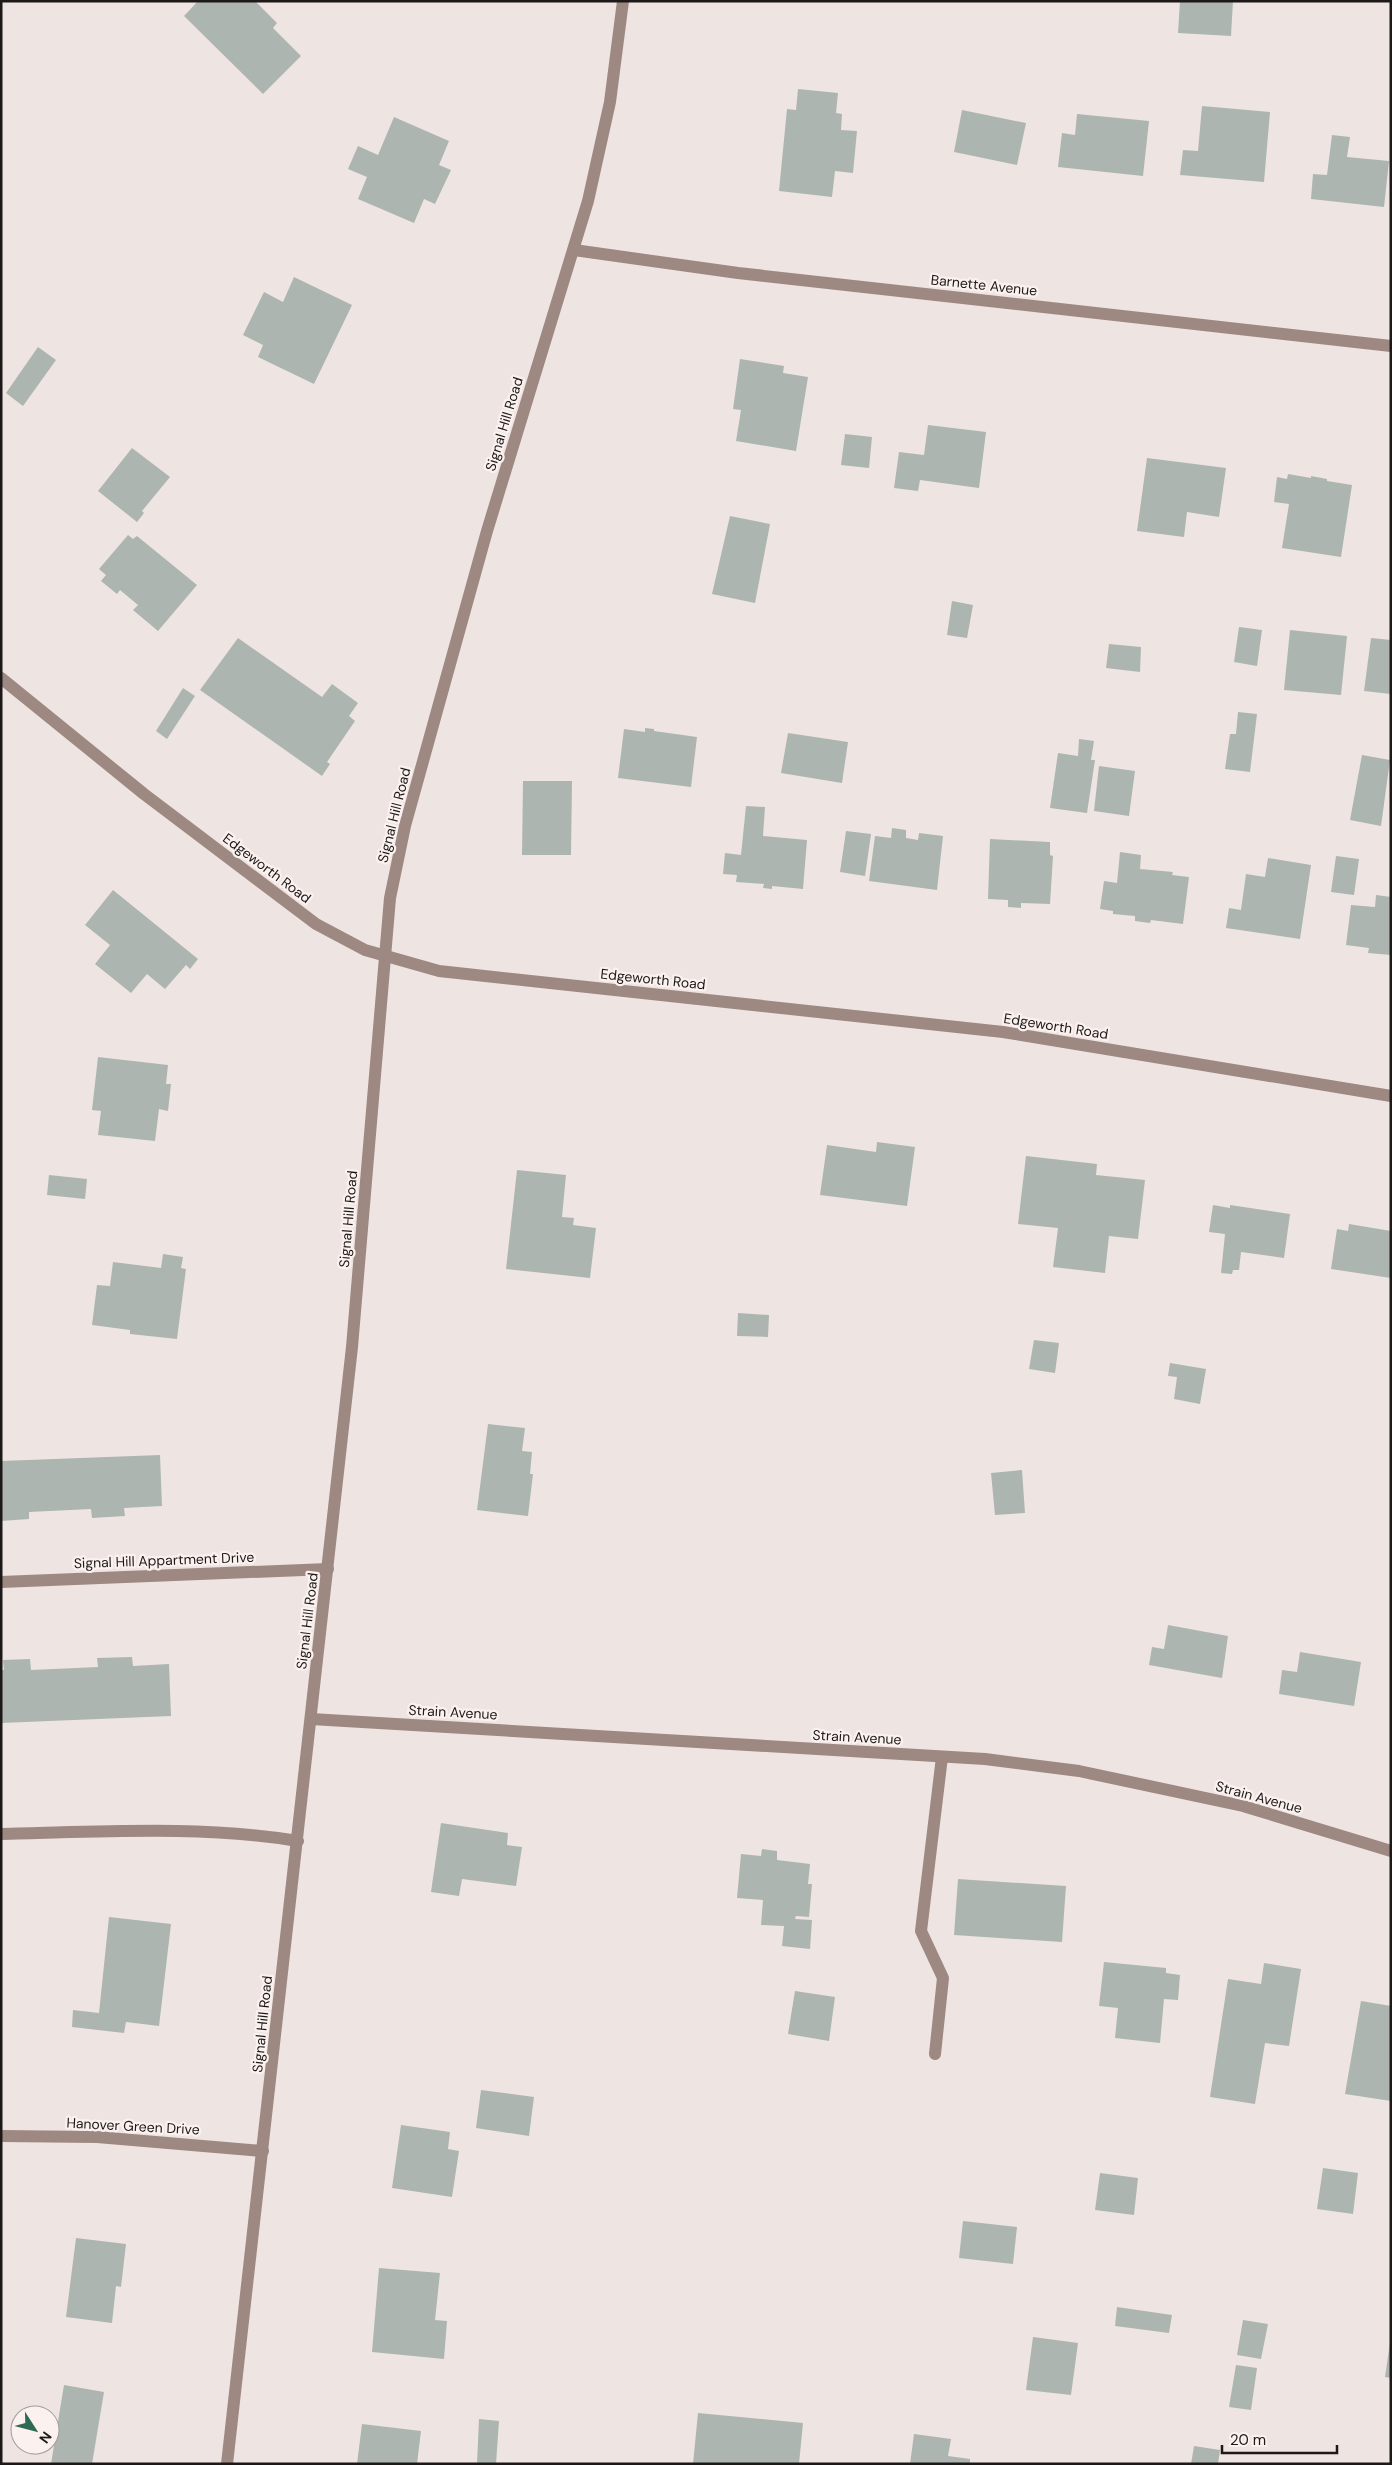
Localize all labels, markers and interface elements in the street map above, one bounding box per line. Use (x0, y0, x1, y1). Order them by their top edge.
street label: Barnette Avenue (930, 270, 1038, 300)
street label: Signal Hill Road (481, 375, 527, 473)
street label: Signal Hill Road (374, 766, 414, 864)
street label: Edgeworth Road (219, 829, 315, 907)
street label: Edgeworth Road (600, 965, 706, 993)
street label: Edgeworth Road (1002, 1009, 1110, 1043)
street label: Signal Hill Road (335, 1170, 361, 1268)
street label: Signal Hill Appartment Drive (73, 1548, 255, 1572)
street label: Signal Hill Road (292, 1572, 322, 1670)
street label: Strain Avenue (408, 1701, 498, 1723)
street label: Strain Avenue (812, 1726, 902, 1748)
street label: Strain Avenue (1214, 1777, 1304, 1817)
street label: Signal Hill Road (248, 1975, 276, 2073)
street label: Hanover Green Drive (66, 2114, 200, 2138)
north arrow (10, 2405, 60, 2455)
scale bar (1222, 2422, 1337, 2454)
text: N (35, 2428, 56, 2447)
text: 20 m (1230, 2430, 1266, 2450)

